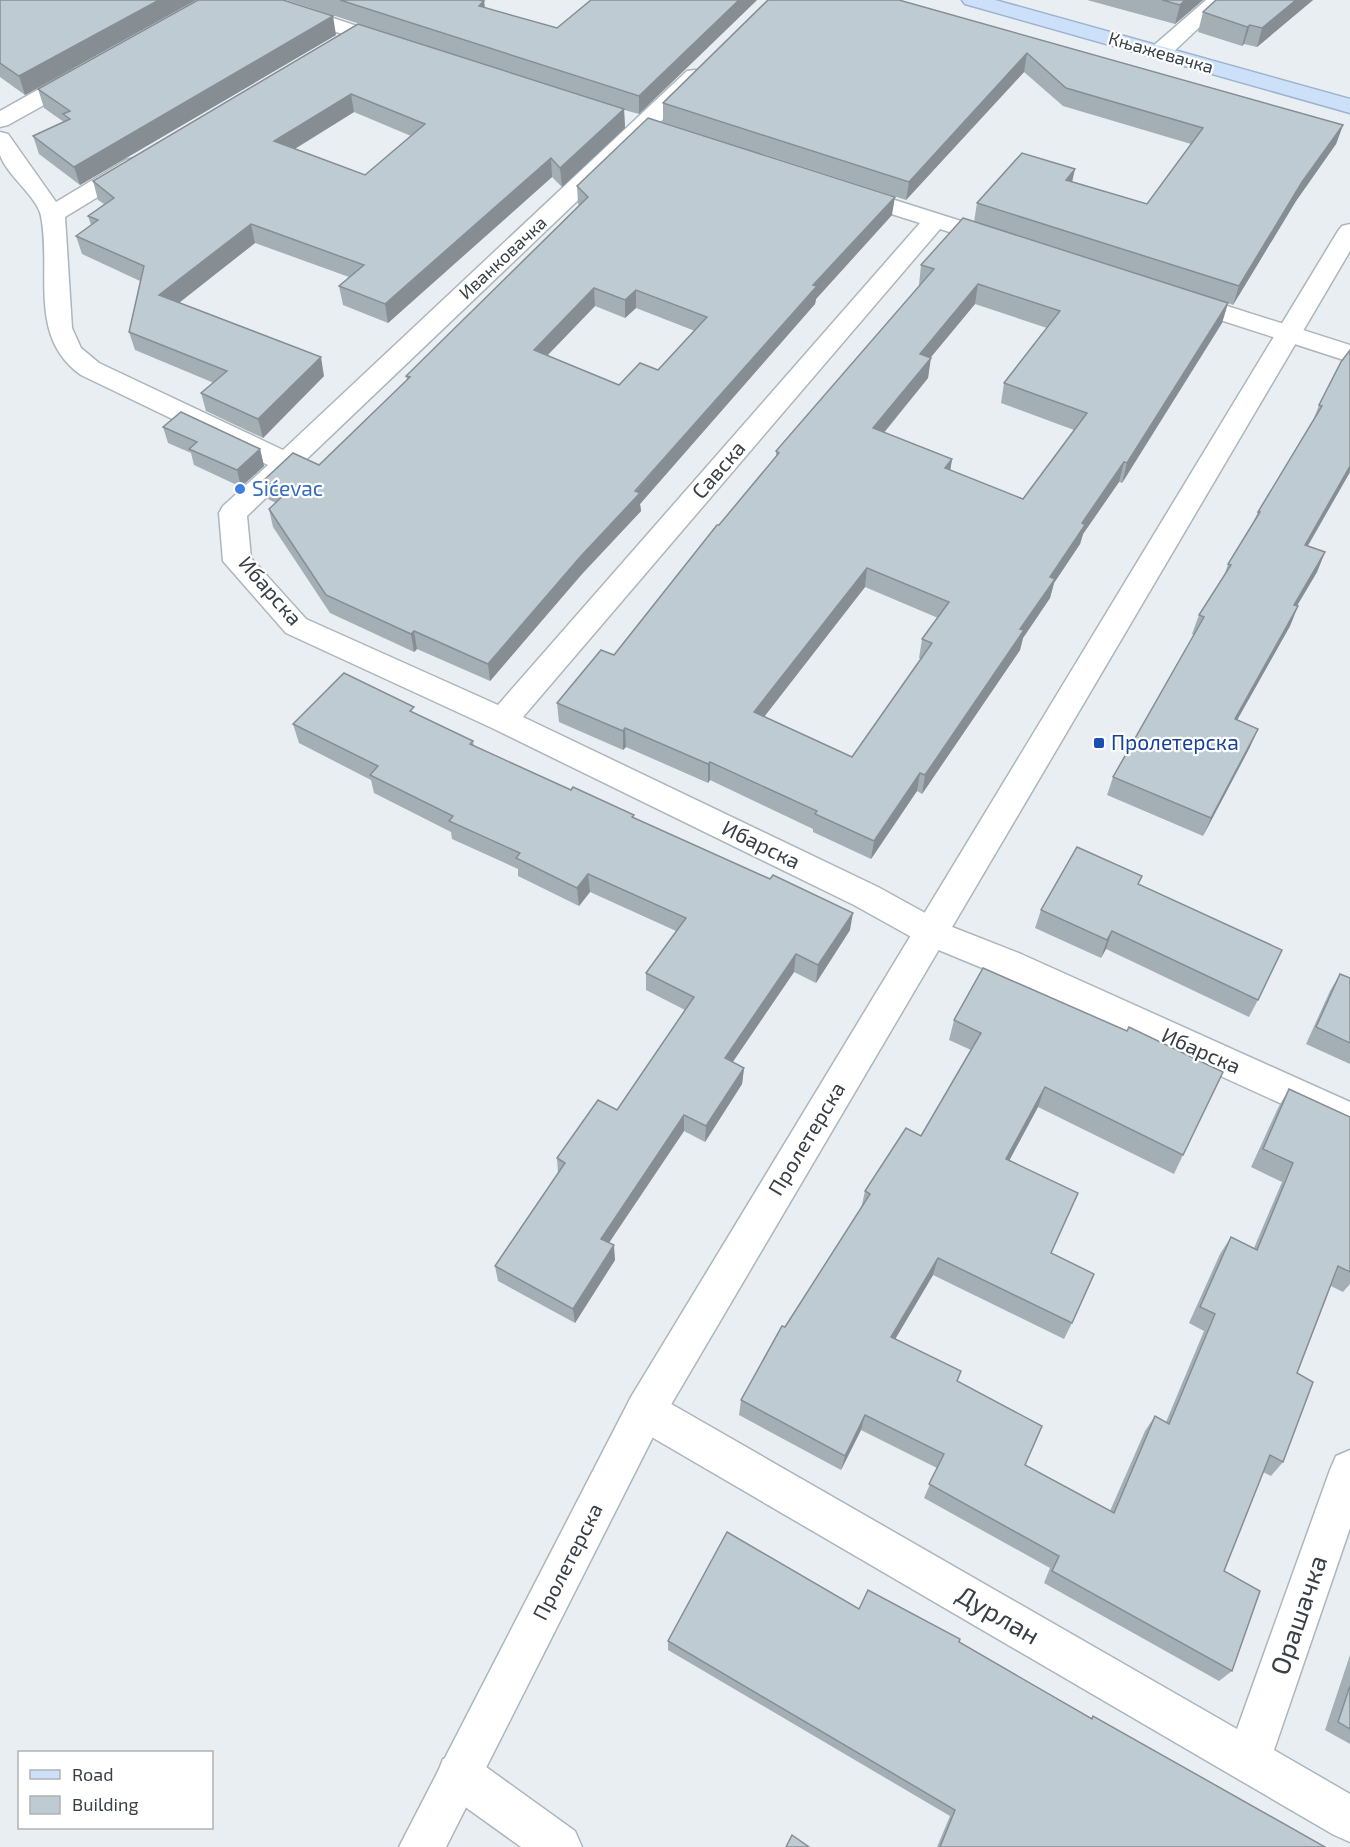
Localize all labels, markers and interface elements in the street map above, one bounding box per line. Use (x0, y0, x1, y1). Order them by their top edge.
street label: Књажевачка (1106, 27, 1216, 78)
street label: Иванковачка (454, 211, 551, 303)
street label: Савска (686, 435, 750, 503)
place label: Sićevac (252, 475, 323, 500)
marker: Sićevac (233, 482, 247, 496)
street label: Ибарска (234, 550, 308, 630)
place label: Пролетерска (1111, 729, 1239, 754)
marker: Пролетерска (1092, 736, 1106, 750)
street label: Ибарска (719, 814, 805, 873)
street label: Ибарска (1158, 1021, 1245, 1078)
street label: Пролетерска (762, 1077, 849, 1199)
street label: Пролетерска (527, 1499, 607, 1624)
street label: Орашачка (1263, 1551, 1332, 1678)
street label: Дурлан (951, 1578, 1046, 1651)
legend (18, 1751, 213, 1829)
text: Road (72, 1763, 113, 1785)
text: Building (72, 1793, 139, 1815)

